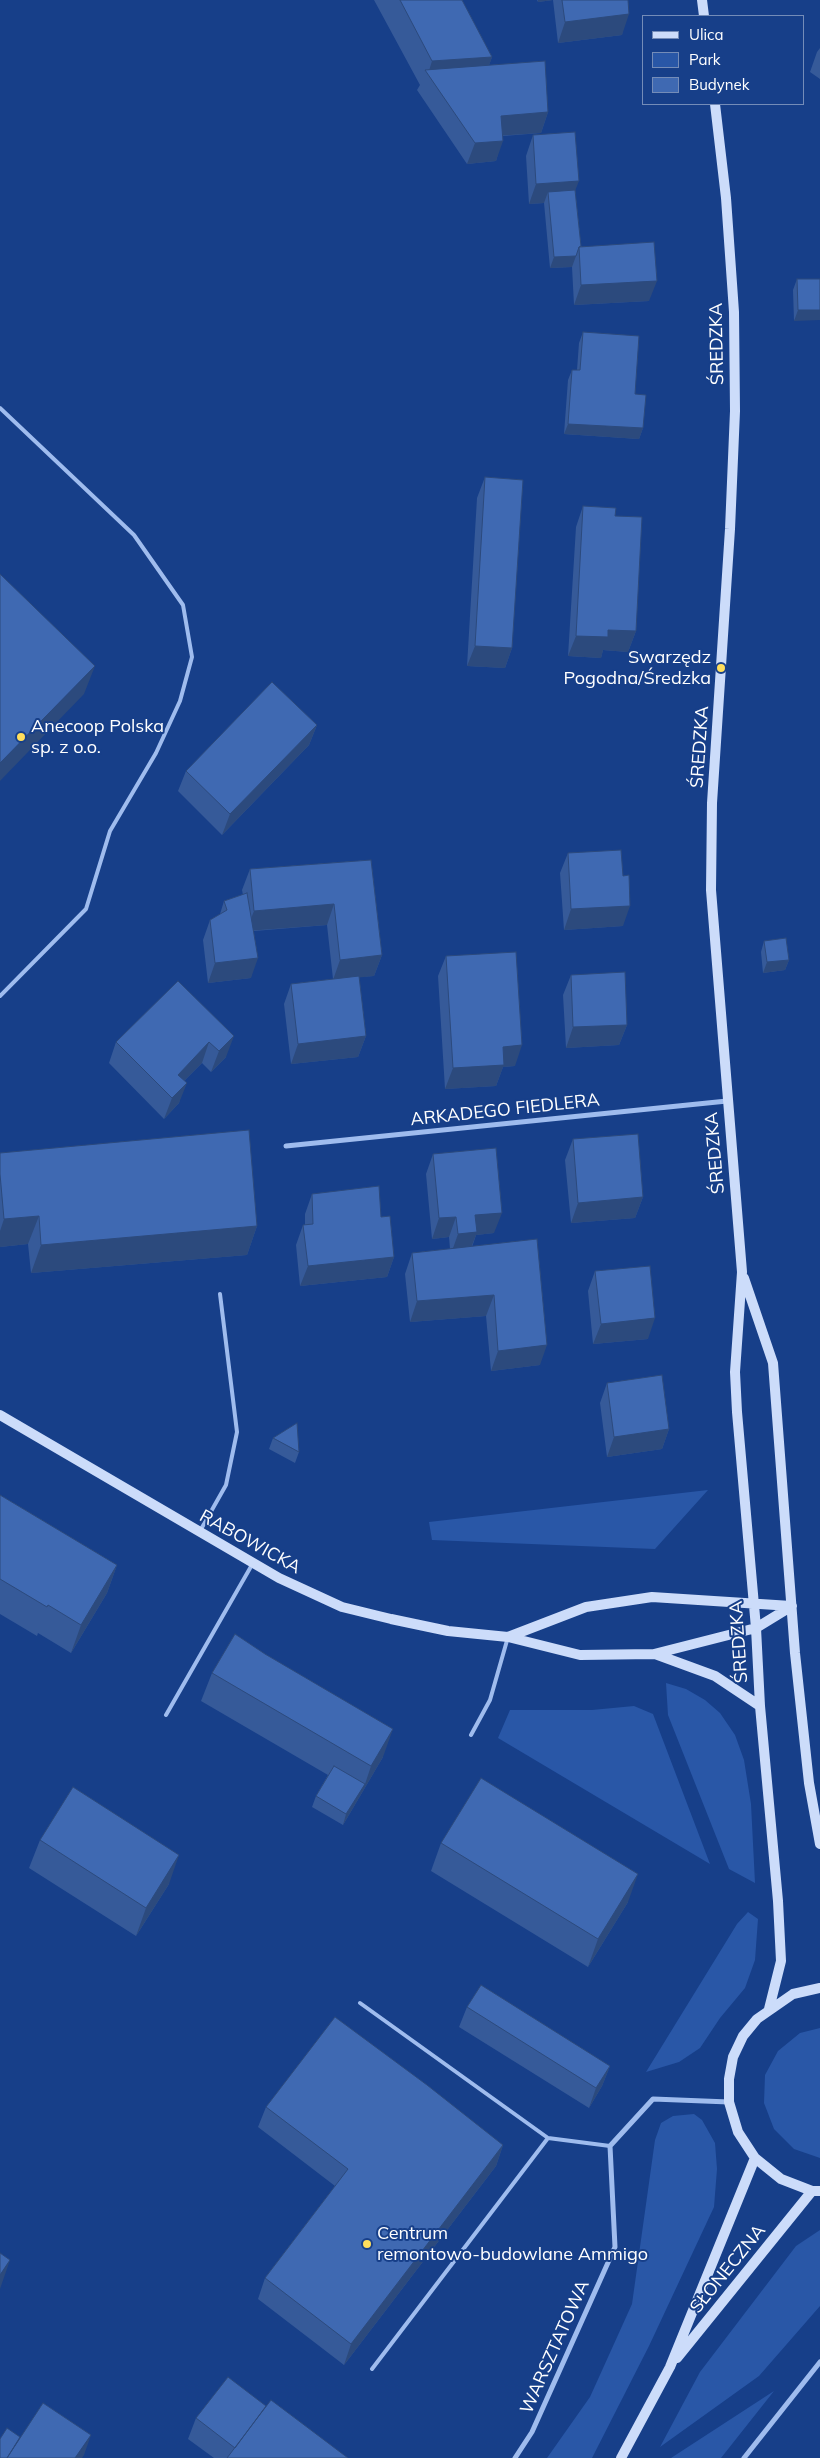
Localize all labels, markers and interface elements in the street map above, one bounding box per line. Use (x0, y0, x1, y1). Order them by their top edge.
legend (642, 15, 805, 105)
text: Ulica (689, 25, 723, 44)
text: Park (689, 50, 721, 69)
text: Budynek (689, 75, 750, 94)
street label: ŚREDZKA (705, 303, 729, 385)
place label: Swarzędz Pogodna/Średzka (563, 647, 711, 690)
marker: Swarzędz Pogodna/Średzka (715, 662, 727, 674)
street label: ŚREDZKA (686, 705, 714, 789)
place label: Anecoop Polska sp. z o.o. (31, 716, 164, 759)
marker: Anecoop Polska sp. z o.o. (15, 731, 27, 743)
street label: ARKADEGO FIEDLERA (409, 1089, 601, 1131)
street label: ŚREDZKA (701, 1111, 729, 1195)
street label: RABOWICKA (196, 1505, 304, 1579)
street label: ŚREDZKA (725, 1600, 753, 1684)
street label: SŁONECZNA (686, 2220, 770, 2318)
place label: Centrum remontowo-budowlane Ammigo (377, 2223, 648, 2266)
marker: Centrum remontowo-budowlane Ammigo (361, 2238, 373, 2250)
street label: WARSZTATOWA (516, 2277, 594, 2417)

